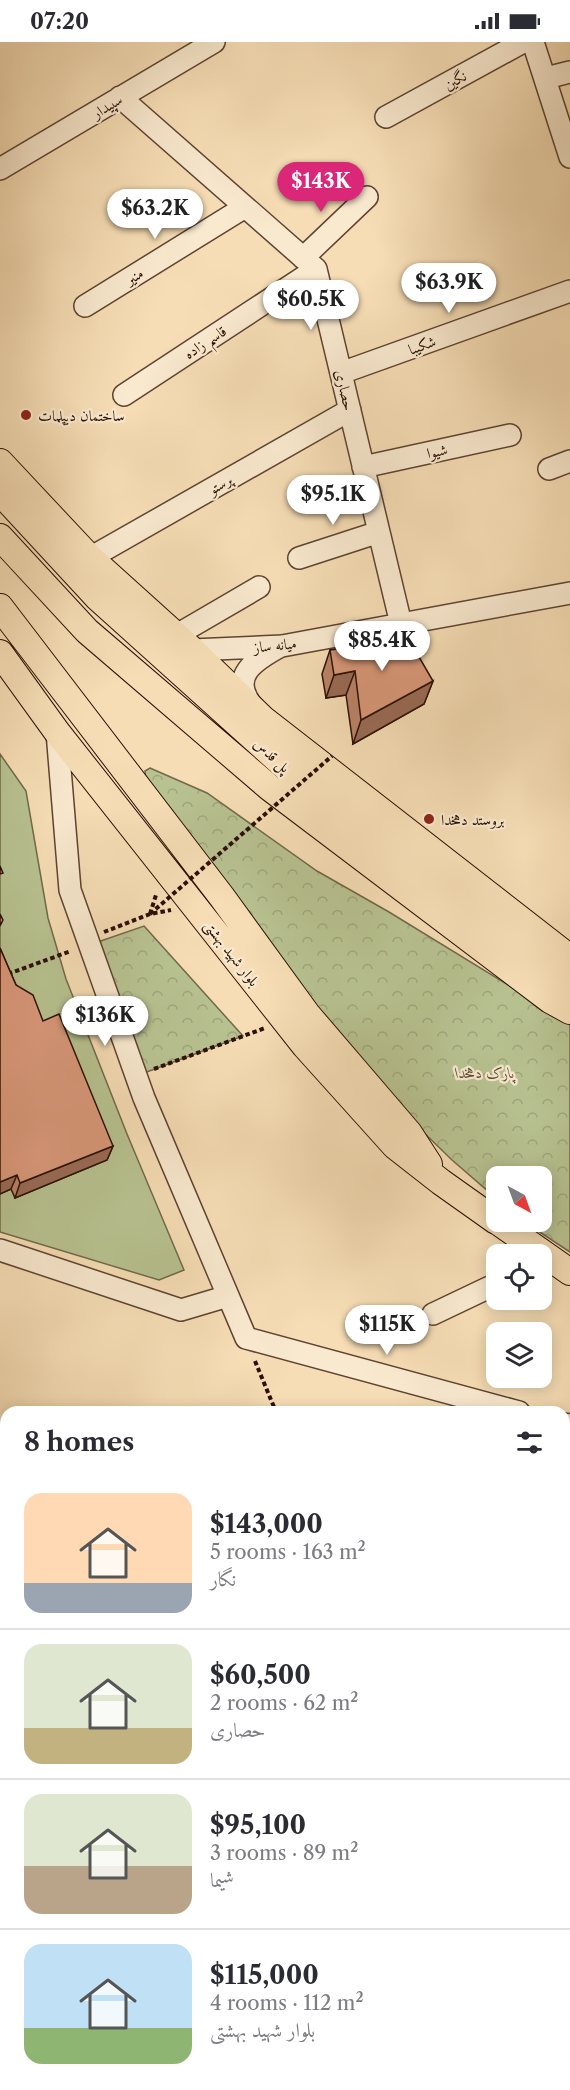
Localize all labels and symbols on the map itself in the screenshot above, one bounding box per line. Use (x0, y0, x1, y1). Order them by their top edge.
street label: نگین (440, 66, 470, 94)
street label: سپیدار (87, 90, 127, 125)
pin: $143K (279, 162, 363, 213)
pin: $63.2K (106, 189, 204, 240)
street label: منیر (120, 263, 147, 290)
pin: $63.9K (400, 263, 498, 314)
pin: $60.5K (262, 280, 360, 331)
street label: قاسم زاده (180, 321, 233, 368)
street label: شکیبا (406, 331, 438, 359)
street label: حصاری (331, 368, 359, 412)
place label: ساختمان دیپلمات (38, 406, 124, 426)
marker: ساختمان دیپلمات (19, 408, 33, 422)
street label: شیوا (425, 440, 449, 462)
street label: پرستو (203, 469, 237, 500)
pin: $95.1K (284, 475, 382, 526)
pin: $85.4K (333, 621, 431, 672)
street label: میانه ساز (250, 633, 298, 657)
street label: پل قدس (248, 734, 295, 779)
place label: بروستد دهخدا (441, 810, 505, 829)
marker: بروستد دهخدا (422, 812, 436, 826)
street label: بلوار شهید بهشتی (199, 916, 264, 991)
pin: $136K (63, 996, 147, 1047)
park label: پارک دهخدا (454, 1063, 516, 1084)
north arrow (486, 1166, 552, 1232)
pin: $115K (345, 1305, 429, 1356)

